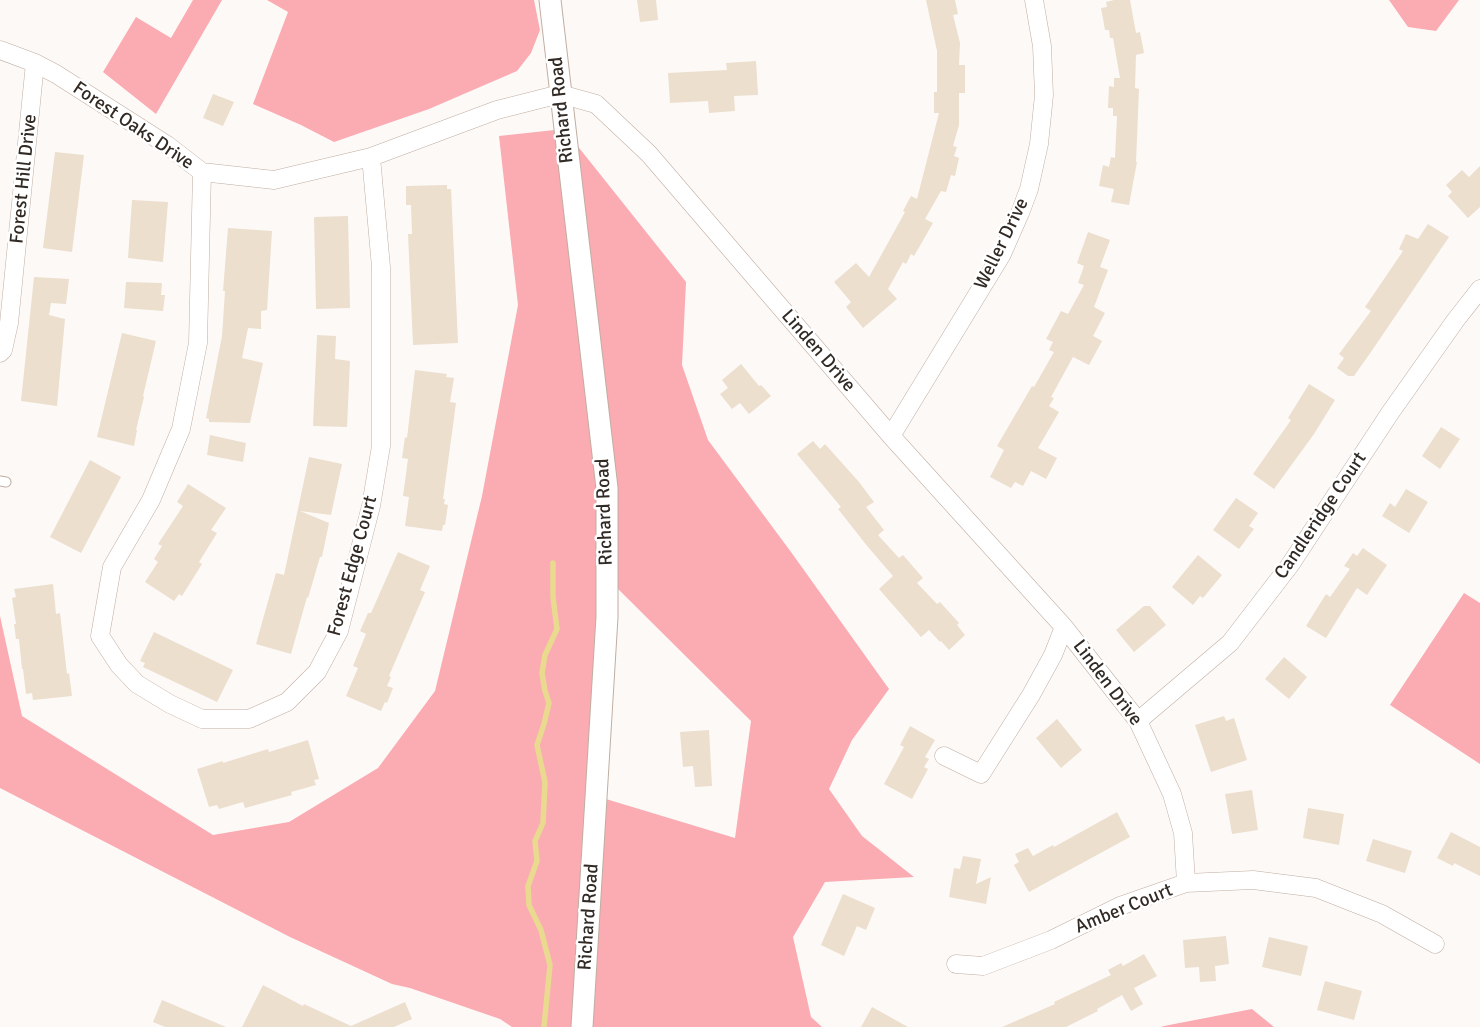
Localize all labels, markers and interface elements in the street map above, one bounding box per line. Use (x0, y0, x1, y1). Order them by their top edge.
street label: Richard Road (545, 55, 579, 165)
street label: Forest Oaks Drive (68, 77, 198, 175)
street label: Forest Hill Drive (6, 113, 42, 245)
street label: Weller Drive (970, 195, 1034, 293)
street label: Linden Drive (776, 305, 860, 397)
street label: Candleridge Court (1270, 448, 1372, 584)
street label: Richard Road (592, 458, 618, 566)
street label: Forest Edge Court (323, 493, 383, 639)
street label: Linden Drive (1067, 636, 1147, 730)
street label: Richard Road (574, 863, 604, 971)
street label: Amber Court (1072, 879, 1176, 939)

